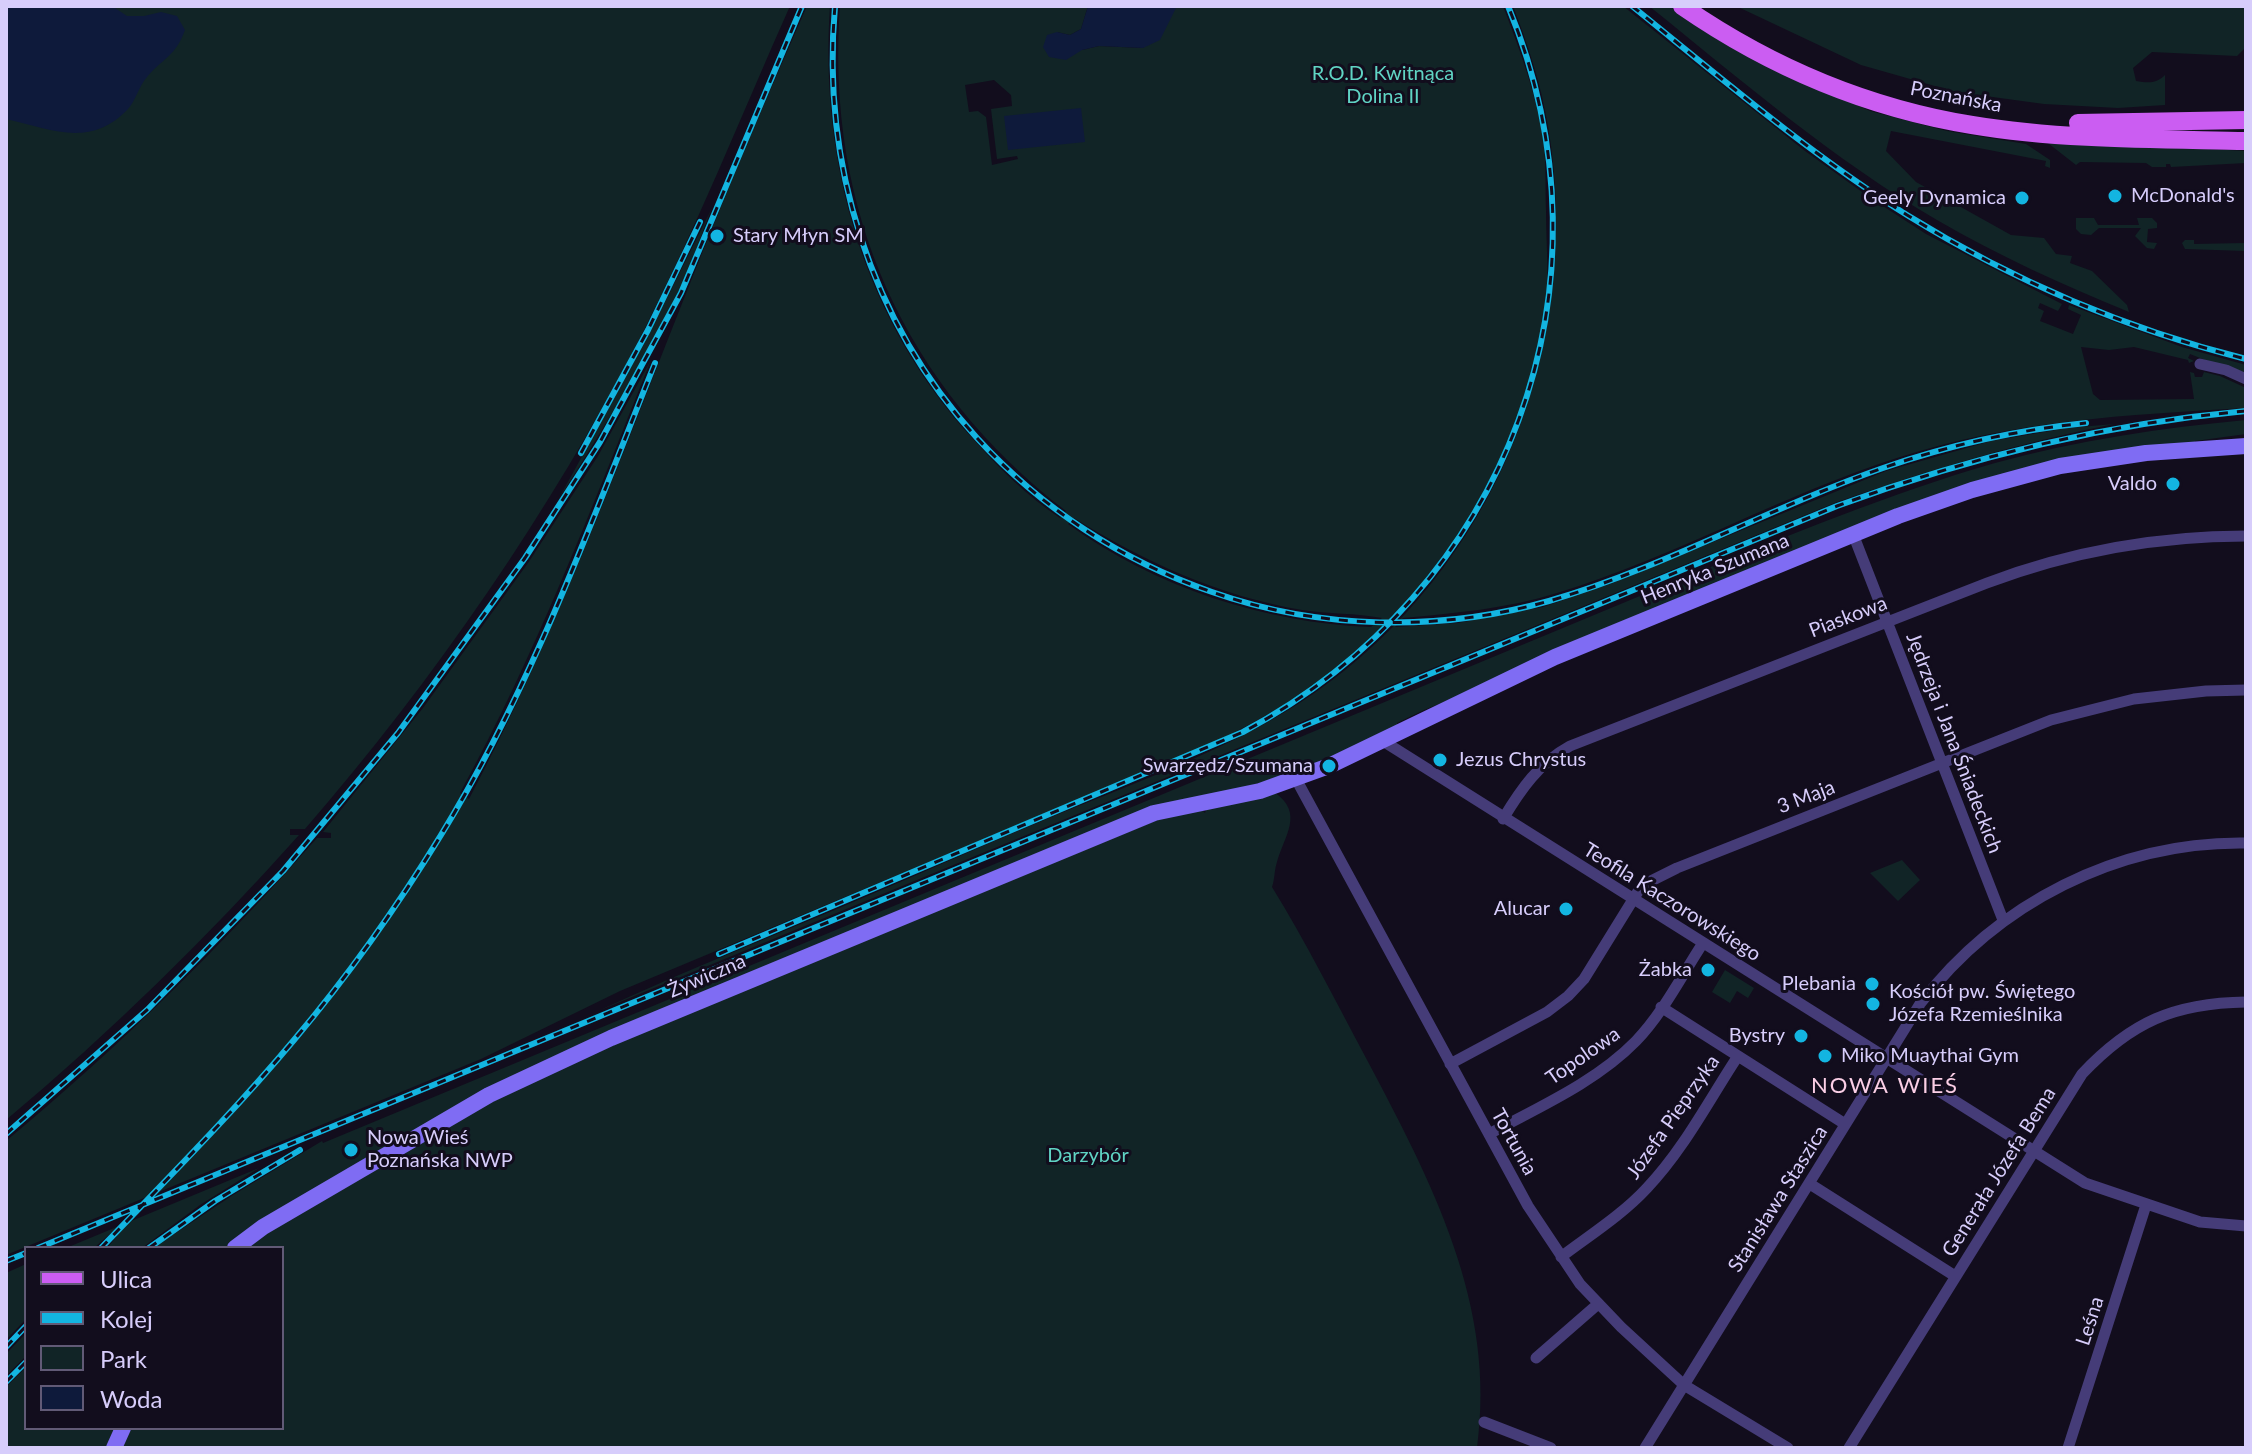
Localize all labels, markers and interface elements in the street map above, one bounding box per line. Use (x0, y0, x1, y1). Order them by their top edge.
park label: R.O.D. Kwitnąca Dolina II (1312, 62, 1454, 109)
street label: Poznańska (1908, 76, 2004, 118)
place label: McDonald's (2131, 184, 2235, 208)
place label: Geely Dynamica (1863, 186, 2006, 210)
marker: McDonald's (2106, 187, 2124, 205)
marker: Geely Dynamica (2013, 189, 2031, 207)
place label: Stary Młyn SM (733, 224, 864, 248)
marker: Stary Młyn SM (708, 227, 726, 245)
place label: Valdo (2108, 472, 2157, 496)
marker: Valdo (2164, 475, 2182, 493)
street label: Henryka Szumana (1637, 528, 1793, 610)
street label: Piaskowa (1806, 591, 1890, 643)
street label: Jędrzeja i Jana Śniadeckich (1901, 629, 2007, 857)
place label: Jezus Chrystus (1456, 748, 1586, 772)
marker: Jezus Chrystus (1431, 751, 1449, 769)
place label: Swarzędz/Szumana (1143, 754, 1313, 778)
marker: Swarzędz/Szumana (1320, 757, 1338, 775)
street label: 3 Maja (1774, 775, 1838, 819)
street label: Teofila Kaczorowskiego (1579, 838, 1765, 966)
place label: Alucar (1494, 897, 1550, 921)
marker: Alucar (1557, 900, 1575, 918)
street label: Żywiczna (665, 949, 749, 1003)
place label: Żabka (1639, 958, 1692, 982)
marker: Żabka (1699, 961, 1717, 979)
place label: Plebania (1782, 972, 1856, 996)
marker: Plebania (1863, 975, 1881, 993)
place label: Kościół pw. Świętego Józefa Rzemieślnika (1889, 980, 2075, 1027)
marker: Kościół pw. Świętego Józefa Rzemieślnika (1864, 995, 1882, 1013)
street label: Topolowa (1541, 1022, 1625, 1090)
place label: Bystry (1729, 1024, 1785, 1048)
marker: Bystry (1792, 1027, 1810, 1045)
place label: Miko Muaythai Gym (1841, 1044, 2019, 1068)
marker: Miko Muaythai Gym (1816, 1047, 1834, 1065)
street label: Józefa Pieprzyka (1621, 1050, 1725, 1184)
district label: NOWA WIEŚ (1811, 1073, 1959, 1099)
street label: Generała Józefa Bema (1937, 1083, 2061, 1261)
street label: Tortunia (1486, 1105, 1542, 1179)
street label: Stanisława Staszica (1723, 1121, 1833, 1277)
place label: Nowa Wieś Poznańska NWP (367, 1126, 513, 1173)
marker: Nowa Wieś Poznańska NWP (342, 1141, 360, 1159)
park label: Darzybór (1047, 1144, 1129, 1168)
legend (24, 1246, 284, 1430)
text: Ulica (100, 1264, 152, 1293)
street label: Leśna (2071, 1294, 2109, 1348)
text: Kolej (100, 1304, 153, 1333)
text: Park (100, 1344, 147, 1373)
text: Woda (100, 1384, 162, 1413)

